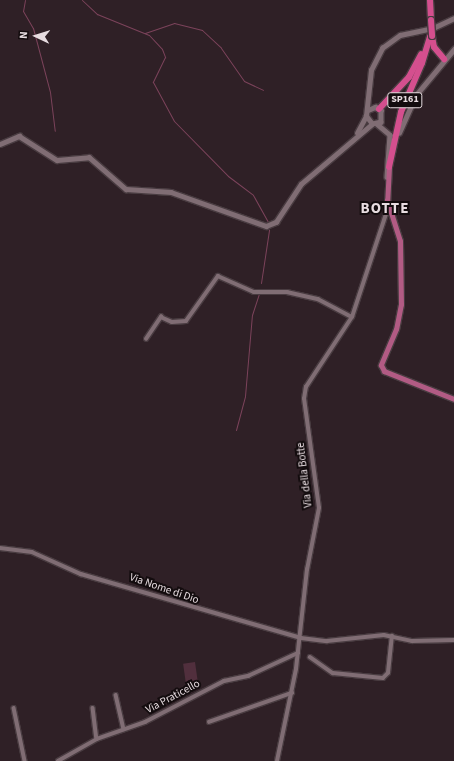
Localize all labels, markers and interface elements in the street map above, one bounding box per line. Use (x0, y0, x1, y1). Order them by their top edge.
north arrow (16, 16, 56, 56)
text: N (16, 31, 31, 39)
road number: SP161 (387, 92, 423, 108)
district label: BOTTE (361, 200, 409, 218)
street label: Via della Botte (294, 442, 316, 508)
street label: Via Nome di Dio (128, 571, 200, 607)
street label: Via Praticello (144, 677, 202, 717)

